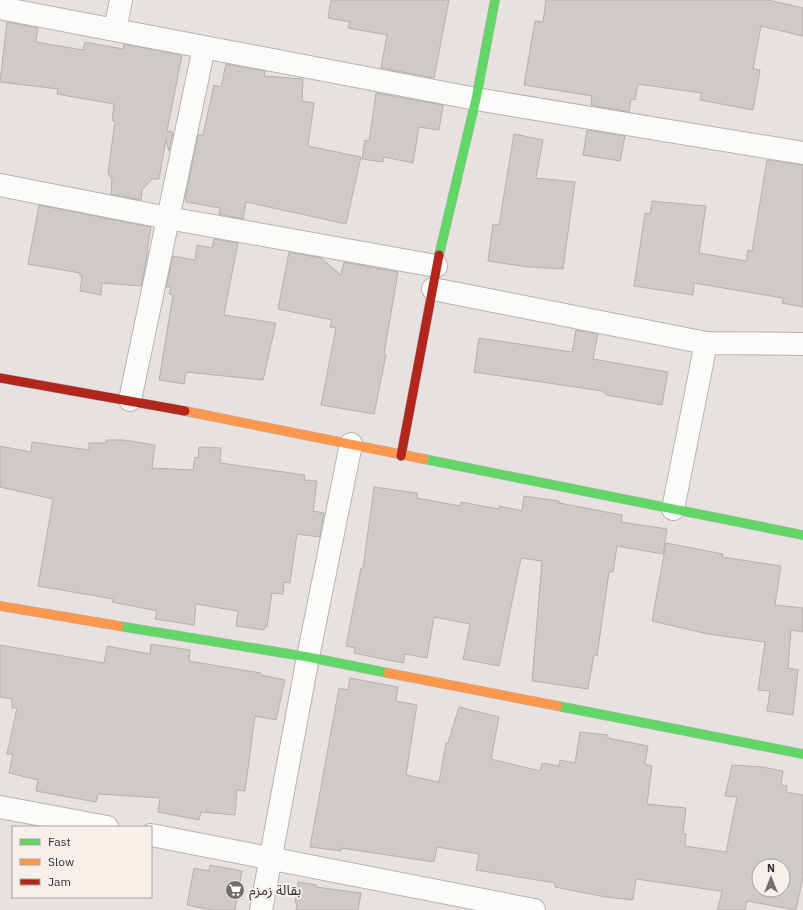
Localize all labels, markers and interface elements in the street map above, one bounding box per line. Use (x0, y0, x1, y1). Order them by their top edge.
legend (12, 826, 152, 898)
text: Fast (48, 834, 71, 849)
text: Slow (48, 854, 74, 869)
north arrow (751, 858, 791, 898)
text: N (767, 861, 775, 875)
text: Jam (48, 874, 71, 889)
supermarket icon: بقالة زمزم (224, 879, 246, 901)
place label: بقالة زمزم (249, 881, 301, 901)

